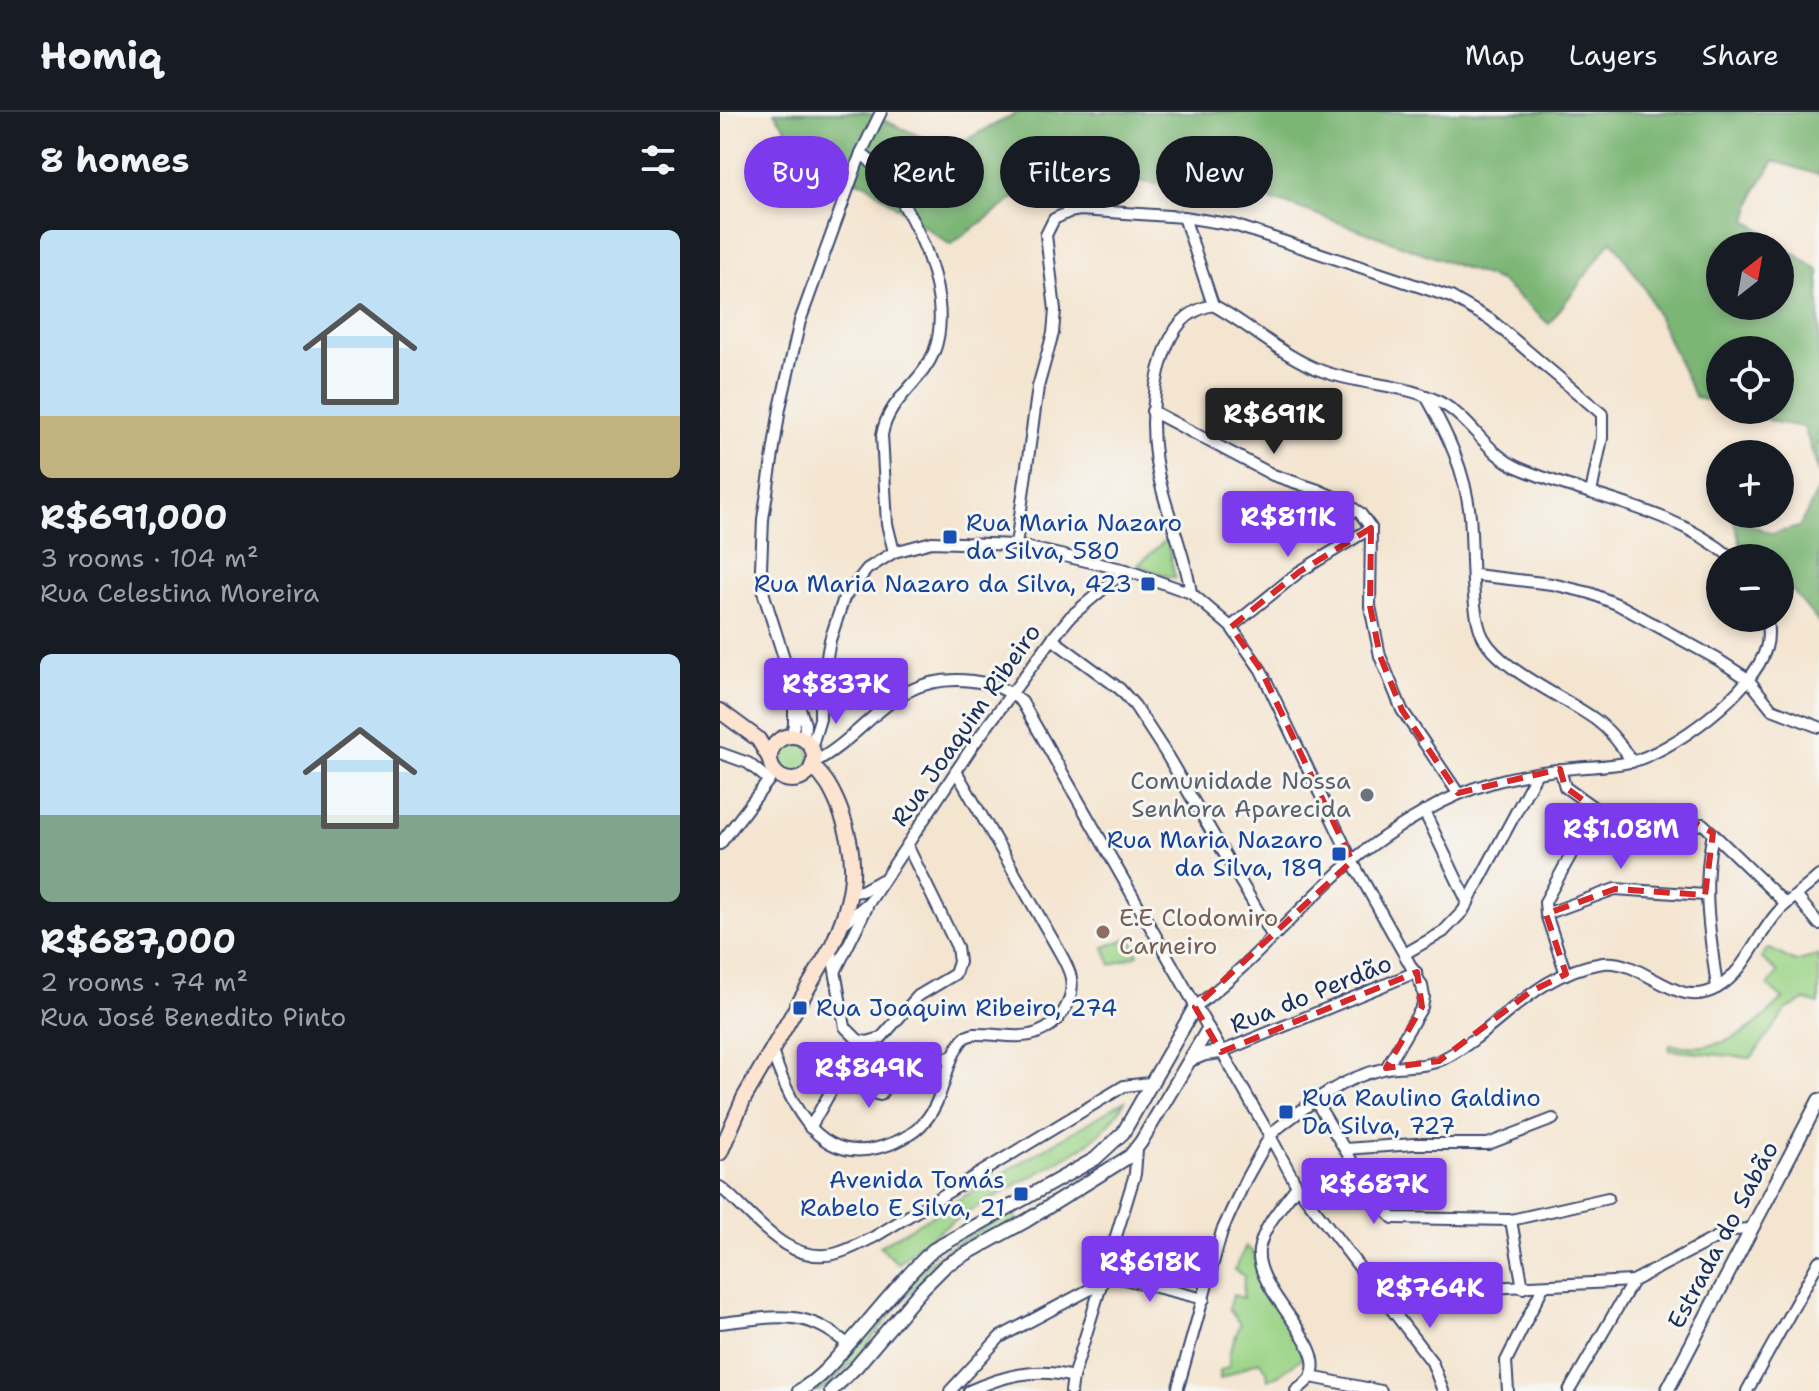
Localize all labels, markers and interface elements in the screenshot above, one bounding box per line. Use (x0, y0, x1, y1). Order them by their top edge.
text: Homiq (40, 30, 162, 81)
text: Map (1465, 36, 1525, 74)
text: Layers (1569, 36, 1658, 74)
text: Share (1702, 36, 1779, 74)
chip: Buy (744, 136, 849, 208)
chip: Rent (865, 136, 984, 208)
chip: Filters (1000, 136, 1140, 208)
chip: New (1156, 136, 1273, 208)
text: 8 homes (40, 137, 189, 183)
icon: filters (636, 138, 680, 182)
north arrow (1706, 232, 1794, 320)
map controls (1706, 232, 1794, 632)
icon: home (288, 282, 432, 426)
button: locate (1706, 336, 1794, 424)
pin: R$691K (1209, 388, 1339, 456)
text: R$691K (1223, 396, 1325, 431)
button: + (1706, 440, 1794, 528)
pin: R$811K (1223, 491, 1353, 559)
text: R$691,000 (40, 494, 227, 540)
text: R$811K (1240, 499, 1336, 534)
place label: Rua Maria Nazaro da Silva, 580 (966, 507, 1182, 567)
marker: Rua Maria Nazaro da Silva, 580 (941, 528, 959, 546)
text: 3 rooms · 104 m² (40, 540, 259, 575)
button: − (1706, 544, 1794, 632)
place label: Rua Maria Nazaro da Silva, 423 (754, 568, 1132, 600)
text: Rua Celestina Moreira (40, 575, 319, 610)
marker: Rua Maria Nazaro da Silva, 423 (1139, 575, 1157, 593)
street label: Rua Joaquim Ribeiro (884, 617, 1048, 833)
pin: R$837K (771, 658, 901, 726)
text: R$837K (782, 666, 890, 701)
icon: home (288, 706, 432, 850)
place label: Comunidade Nossa Senhora Aparecida (1130, 765, 1351, 825)
marker: Comunidade Nossa Senhora Aparecida (1358, 786, 1376, 804)
pin: R$1.08M (1547, 803, 1695, 871)
text: R$1.08M (1563, 811, 1679, 846)
place label: Rua Maria Nazaro da Silva, 189 (1107, 824, 1323, 884)
marker: Rua Maria Nazaro da Silva, 189 (1330, 845, 1348, 863)
place label: E.E Clodomiro Carneiro (1119, 902, 1278, 962)
text: R$687,000 (40, 918, 236, 964)
marker: E.E Clodomiro Carneiro (1094, 923, 1112, 941)
street label: Rua do Perdão (1226, 947, 1396, 1041)
text: 2 rooms · 74 m² (40, 964, 248, 999)
place label: Rua Joaquim Ribeiro, 274 (816, 992, 1117, 1024)
text: Rua José Benedito Pinto (40, 999, 346, 1034)
marker: Rua Joaquim Ribeiro, 274 (791, 999, 809, 1017)
pin: R$849K (804, 1042, 934, 1110)
text: R$849K (815, 1050, 923, 1085)
place label: Rua Raulino Galdino Da Silva, 727 (1302, 1082, 1541, 1142)
marker: Rua Raulino Galdino Da Silva, 727 (1277, 1103, 1295, 1121)
street label: Estrada do Sabão (1660, 1136, 1786, 1334)
pin: R$687K (1309, 1158, 1439, 1226)
place label: Avenida Tomás Rabelo E Silva, 21 (800, 1164, 1005, 1224)
text: R$687K (1320, 1166, 1428, 1201)
marker: Avenida Tomás Rabelo E Silva, 21 (1012, 1185, 1030, 1203)
pin: R$618K (1085, 1236, 1215, 1304)
text: R$618K (1100, 1244, 1200, 1279)
pin: R$764K (1365, 1262, 1495, 1330)
text: R$764K (1376, 1270, 1484, 1305)

